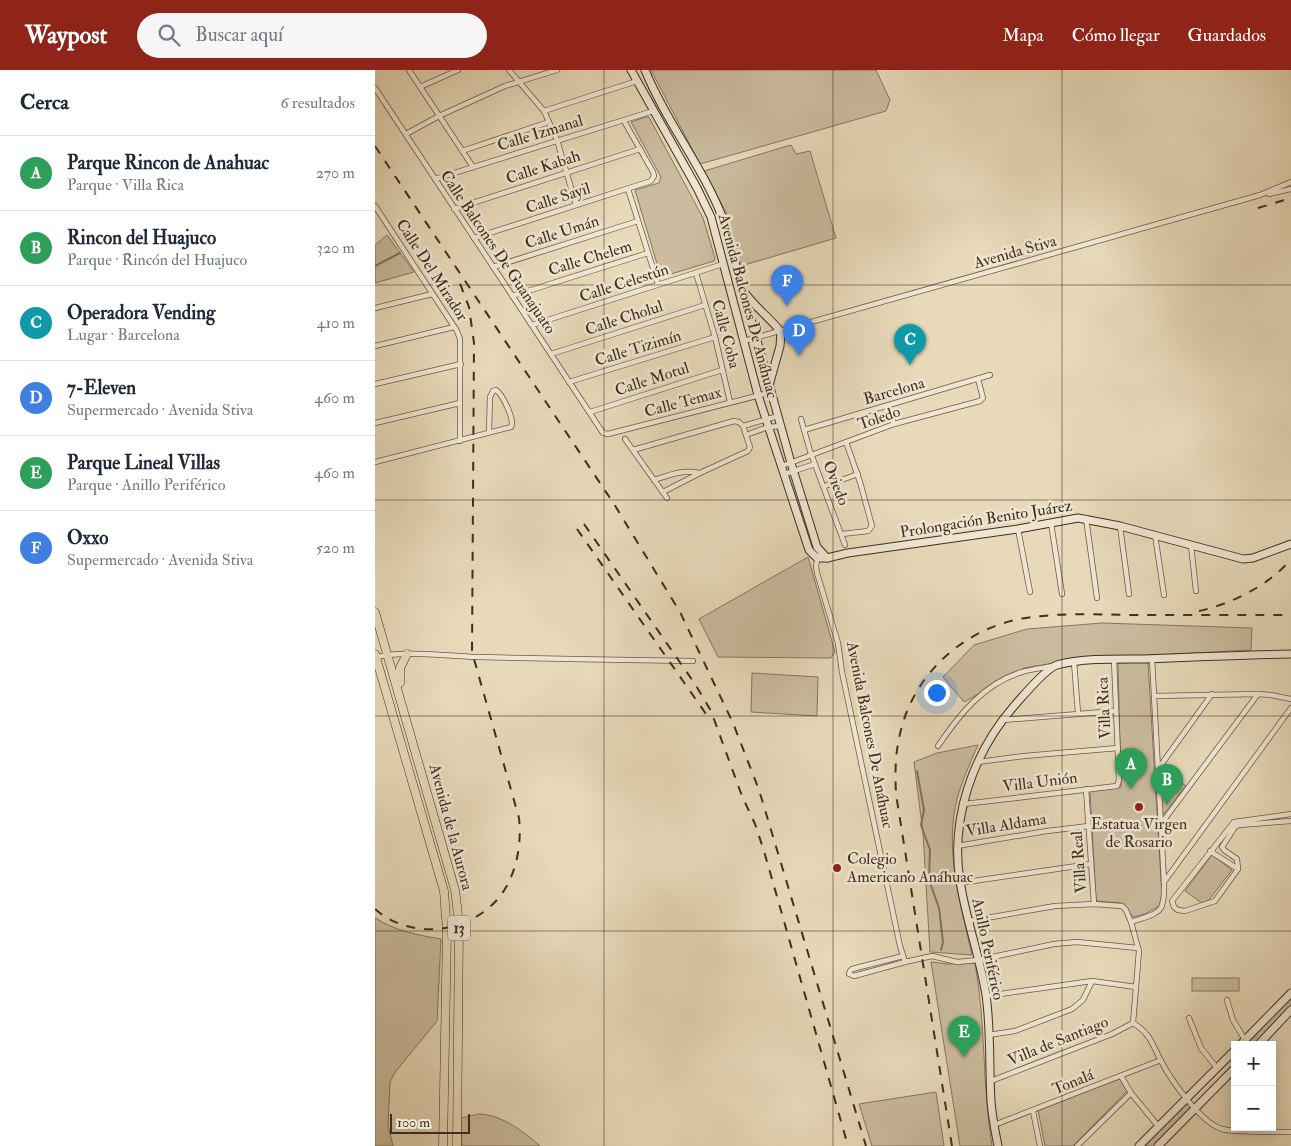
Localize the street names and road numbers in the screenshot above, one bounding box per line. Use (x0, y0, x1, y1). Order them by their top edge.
street label: Calle Izmanal (495, 110, 585, 156)
street label: Calle Kabah (503, 145, 583, 188)
street label: Calle Balcones De Guanajuato (436, 166, 560, 338)
street label: Calle Sayil (523, 178, 593, 218)
street label: Calle Umán (522, 211, 602, 253)
street label: Avenida Balcones De Anáhuac (713, 211, 782, 401)
street label: Calle Del Mirador (392, 215, 472, 325)
street label: Avenida Stiva (970, 231, 1059, 274)
street label: Calle Chelem (546, 236, 635, 280)
street label: Calle Celestún (577, 259, 671, 307)
street label: Calle Cholul (583, 296, 665, 340)
street label: Calle Coba (707, 297, 745, 371)
street label: Calle Tizimín (592, 325, 684, 371)
street label: Calle Motul (612, 358, 692, 400)
street label: Barcelona (861, 373, 927, 409)
street label: Calle Temax (642, 382, 724, 422)
street label: Toledo (855, 401, 903, 435)
street label: Oviedo (818, 458, 854, 509)
street label: Prolongación Benito Juárez (898, 495, 1074, 543)
street label: Avenida Balcones De Anáhuac (842, 639, 898, 831)
street label: Villa Rica (1092, 676, 1116, 740)
street label: Avenida de la Aurora (424, 761, 478, 893)
street label: Villa Unión (1002, 768, 1078, 796)
street label: Villa Aldama (964, 809, 1048, 841)
street label: Villa Real (1067, 830, 1091, 894)
street label: Anillo Periférico (967, 895, 1009, 1002)
road number: 13 (448, 916, 470, 940)
street label: Villa de Santiago (1005, 1012, 1112, 1070)
street label: Tonalá (1049, 1065, 1097, 1099)

